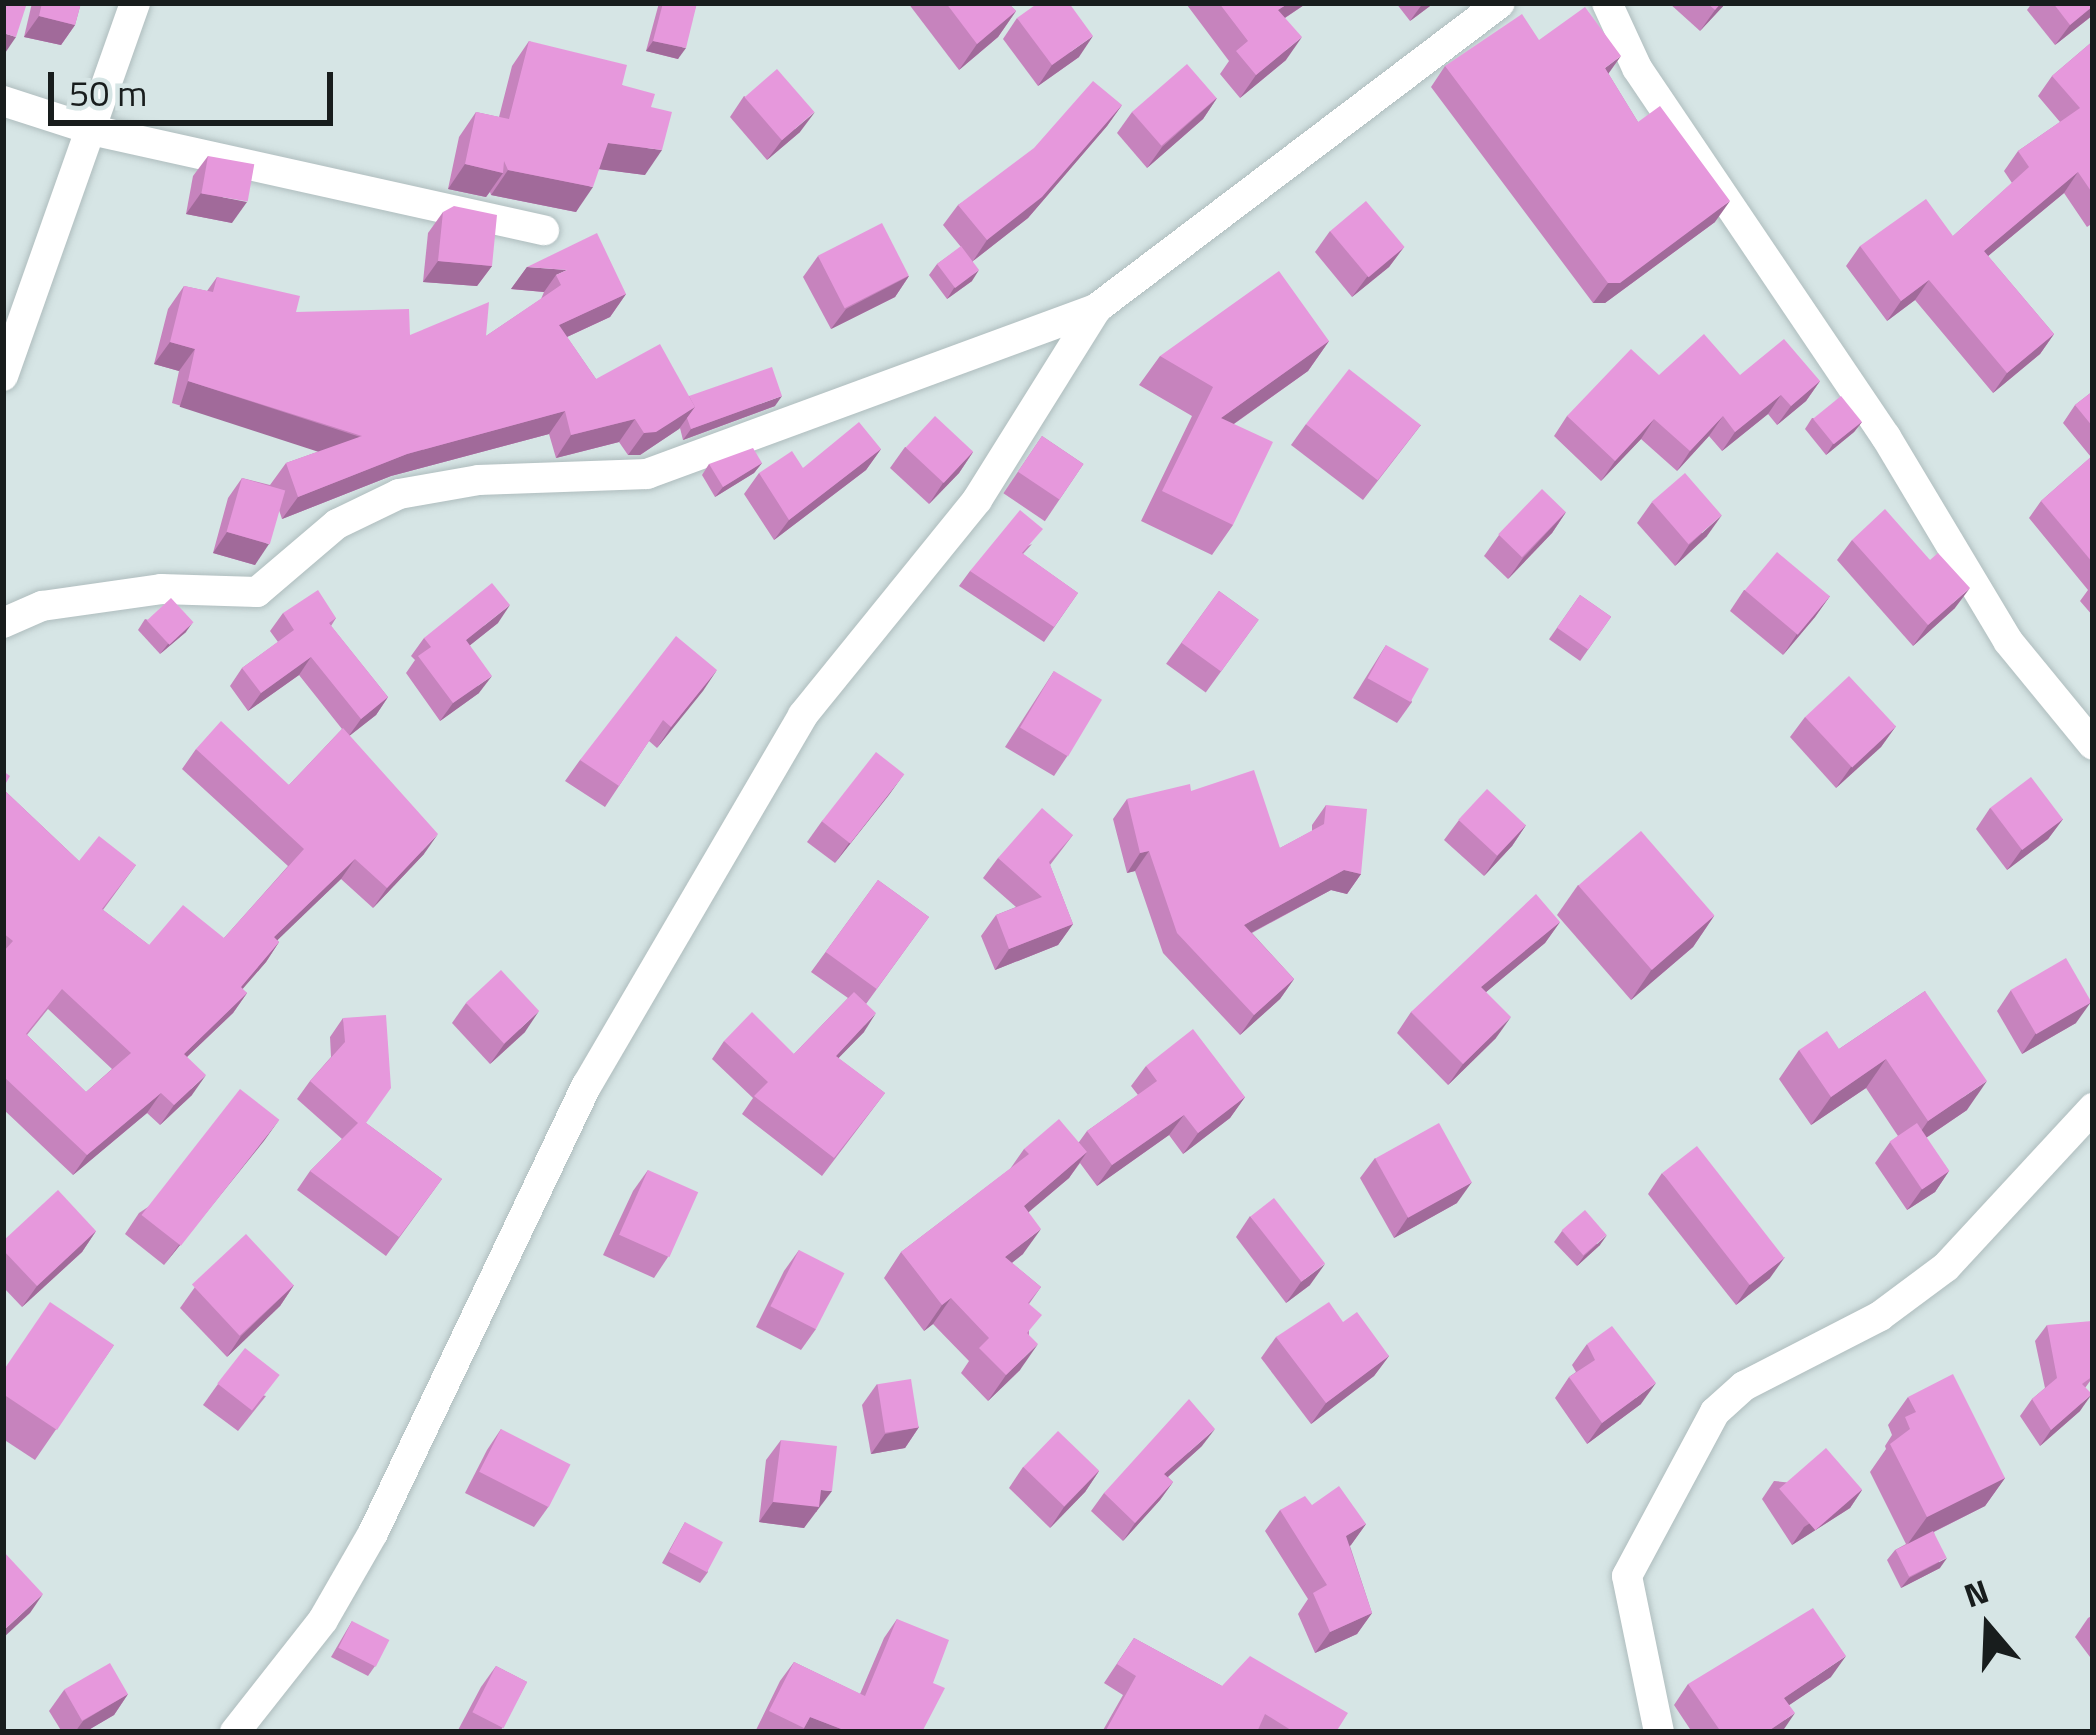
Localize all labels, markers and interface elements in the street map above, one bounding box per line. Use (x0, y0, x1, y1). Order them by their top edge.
scale bar (54, 48, 339, 122)
text: 50 m (69, 65, 147, 120)
text: N (1957, 1566, 1995, 1620)
north arrow (1928, 1567, 2048, 1687)

